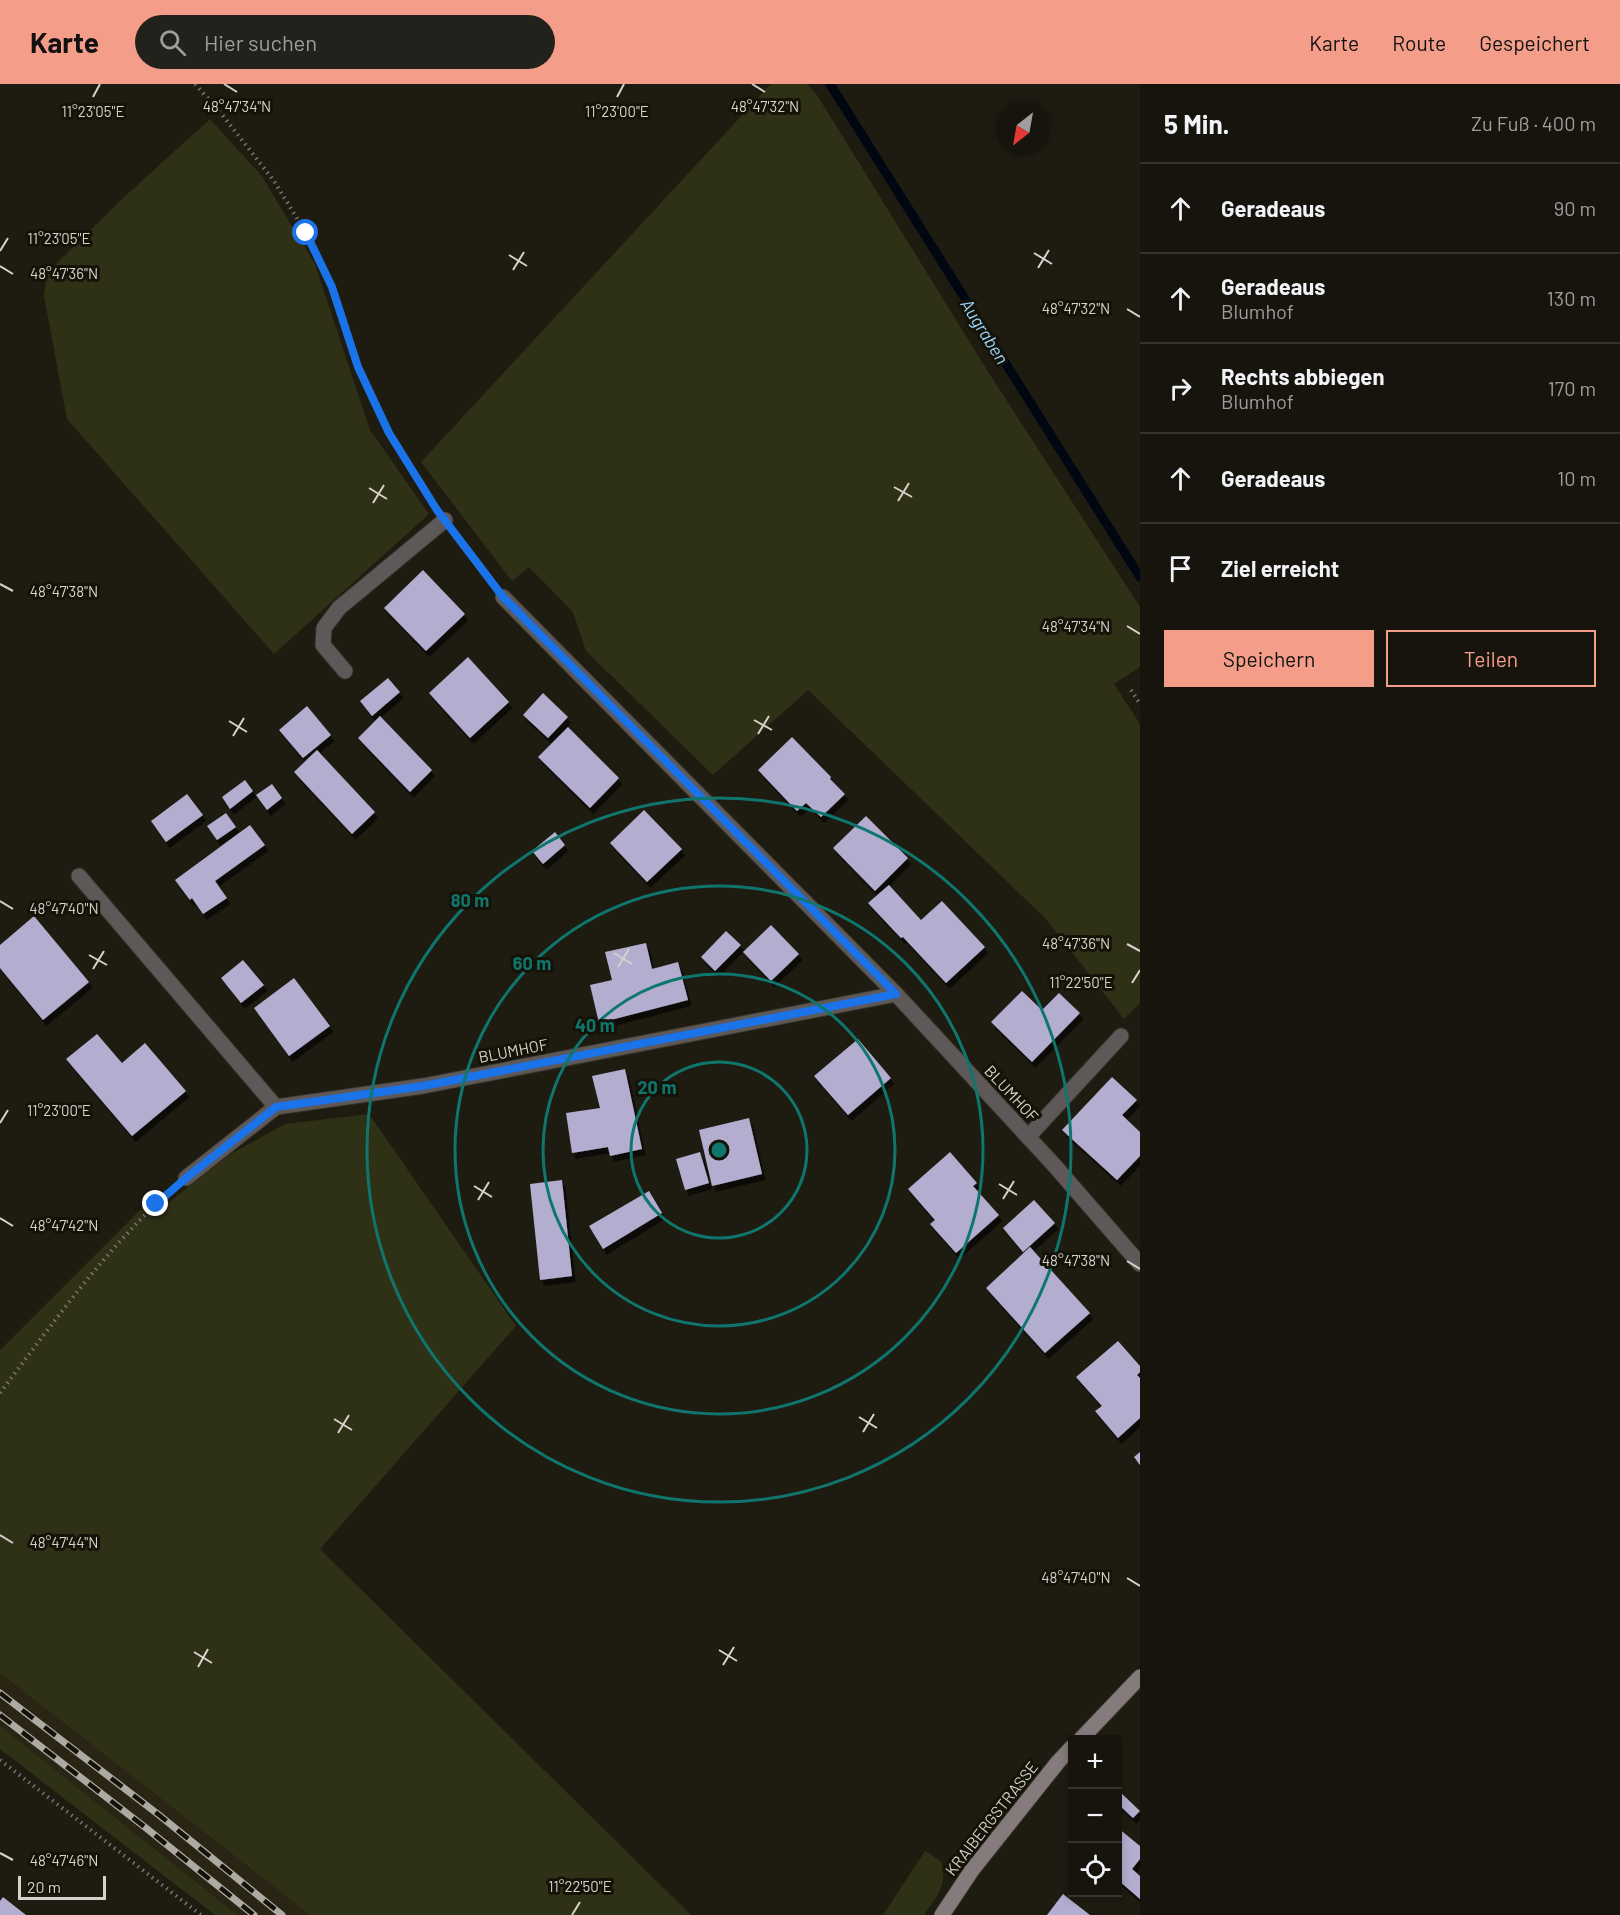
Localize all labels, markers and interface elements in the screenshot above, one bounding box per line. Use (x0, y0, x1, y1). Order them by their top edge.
search box (135, 15, 555, 69)
text: Karte (30, 25, 99, 59)
icon: search (156, 26, 189, 59)
text: Hier suchen (204, 29, 317, 55)
text: Karte (1309, 30, 1359, 55)
text: Route (1392, 30, 1446, 55)
text: Gespeichert (1479, 30, 1590, 55)
text: 48°47'34"N (203, 97, 271, 115)
text: 48°47'32"N (731, 97, 799, 115)
text: 11°23'05"E (61, 102, 125, 120)
text: 11°23'00"E (585, 102, 649, 120)
north arrow (996, 102, 1050, 156)
text: 5 Min. (1164, 108, 1229, 139)
text: Zu Fuß · 400 m (1471, 111, 1596, 135)
icon: ahead (1164, 192, 1197, 225)
text: Geradeaus (1221, 195, 1325, 221)
text: 90 m (1554, 196, 1596, 220)
route start (292, 219, 318, 245)
text: 11°23'05"E (27, 229, 91, 247)
text: 48°47'36"N (30, 264, 98, 282)
text: Geradeaus (1221, 273, 1325, 299)
icon: ahead (1164, 282, 1197, 315)
text: 130 m (1547, 286, 1596, 310)
water label: Augraben (956, 294, 1014, 368)
text: 48°47'32"N (1042, 299, 1110, 317)
text: Blumhof (1221, 299, 1294, 323)
text: Rechts abbiegen (1221, 363, 1384, 389)
icon: right (1164, 372, 1197, 405)
text: 170 m (1548, 376, 1596, 400)
text: Blumhof (1221, 389, 1294, 413)
icon: ahead (1164, 462, 1197, 495)
text: Geradeaus (1221, 465, 1325, 491)
text: 10 m (1557, 466, 1596, 490)
icon: arrive (1164, 552, 1197, 585)
text: Ziel erreicht (1221, 555, 1339, 581)
text: 48°47'38"N (30, 582, 98, 600)
text: 48°47'34"N (1042, 617, 1110, 635)
button: Speichern (1164, 630, 1374, 687)
button: Teilen (1386, 630, 1596, 687)
text: 80 m (451, 889, 489, 911)
text: 48°47'40"N (29, 899, 99, 917)
text: 48°47'36"N (1042, 934, 1110, 952)
text: 60 m (513, 952, 551, 974)
text: 11°22'50"E (1049, 973, 1113, 991)
text: 40 m (575, 1014, 615, 1036)
street label: BLUMHOF (477, 1034, 549, 1066)
street label: BLUMHOF (981, 1061, 1043, 1125)
text: 20 m (638, 1076, 676, 1098)
text: 11°23'00"E (27, 1101, 91, 1119)
centre of rings (709, 1140, 729, 1160)
route end (142, 1190, 168, 1216)
text: 48°47'42"N (30, 1216, 98, 1234)
text: 48°47'38"N (1042, 1251, 1110, 1269)
text: 48°47'44"N (30, 1533, 98, 1551)
text: 48°47'40"N (1041, 1568, 1111, 1586)
map controls (1068, 1735, 1122, 1897)
button: + (1068, 1735, 1122, 1789)
street label: KRAIBERGSTRASSE (941, 1757, 1041, 1879)
button: − (1068, 1789, 1122, 1843)
button: locate (1068, 1843, 1122, 1897)
text: 48°47'46"N (30, 1851, 98, 1869)
scale bar (18, 1873, 106, 1900)
text: 20 m (27, 1877, 61, 1896)
text: 11°22'50"E (548, 1877, 612, 1895)

